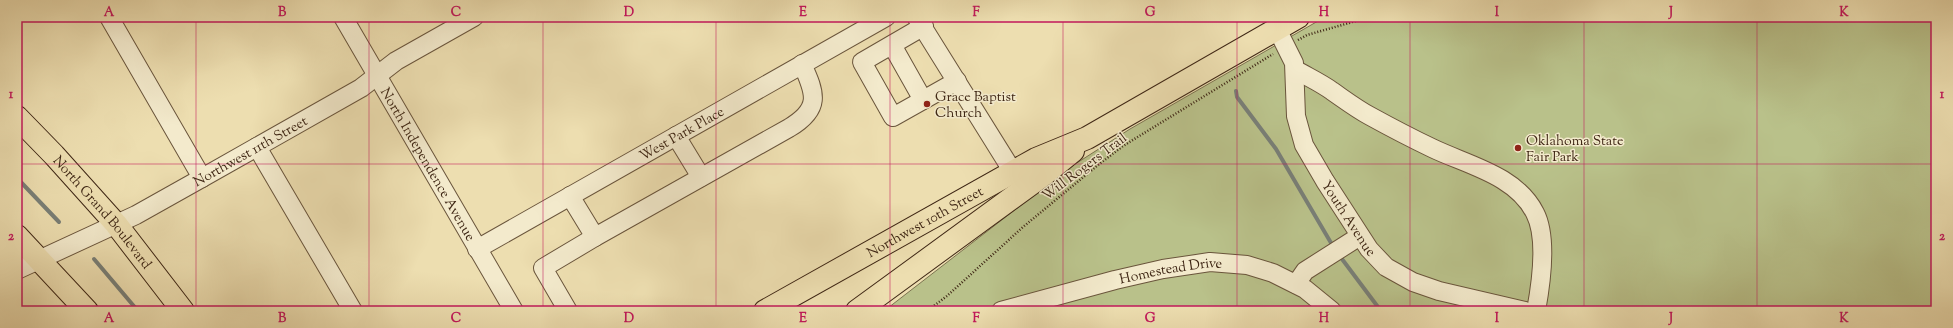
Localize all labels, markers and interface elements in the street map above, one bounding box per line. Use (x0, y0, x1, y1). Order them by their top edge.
text: A (104, 4, 115, 22)
text: B (278, 4, 287, 22)
text: C (451, 4, 461, 22)
text: D (624, 4, 634, 22)
text: E (799, 4, 807, 22)
text: F (972, 4, 980, 22)
text: G (1145, 4, 1156, 22)
text: H (1319, 4, 1330, 22)
text: I (1495, 4, 1500, 22)
text: J (1668, 4, 1673, 22)
text: K (1839, 4, 1849, 22)
street label: North Independence Avenue (374, 85, 479, 245)
text: 1 (9, 86, 14, 104)
text: 1 (1940, 86, 1945, 104)
place label: Grace Baptist Church (935, 88, 1016, 124)
marker: Grace Baptist Church (922, 99, 932, 109)
street label: West Park Place (636, 103, 729, 167)
street label: Northwest 11th Street (190, 112, 312, 193)
street label: Will Rogers Trail (1038, 129, 1132, 206)
place label: Oklahoma State Fair Park (1526, 132, 1623, 168)
marker: Oklahoma State Fair Park (1513, 143, 1523, 153)
street label: North Grand Boulevard (47, 152, 155, 274)
street label: Youth Avenue (1315, 177, 1379, 262)
street label: Northwest 10th Street (864, 182, 988, 264)
text: 2 (8, 228, 15, 246)
text: 2 (1939, 228, 1946, 246)
street label: Homestead Drive (1118, 254, 1223, 291)
text: A (104, 310, 115, 328)
text: B (278, 310, 287, 328)
text: C (451, 310, 461, 328)
text: D (624, 310, 634, 328)
text: E (799, 310, 807, 328)
text: F (972, 310, 980, 328)
text: G (1145, 310, 1156, 328)
text: H (1319, 310, 1330, 328)
text: I (1495, 310, 1500, 328)
text: J (1668, 310, 1673, 328)
text: K (1839, 310, 1849, 328)

